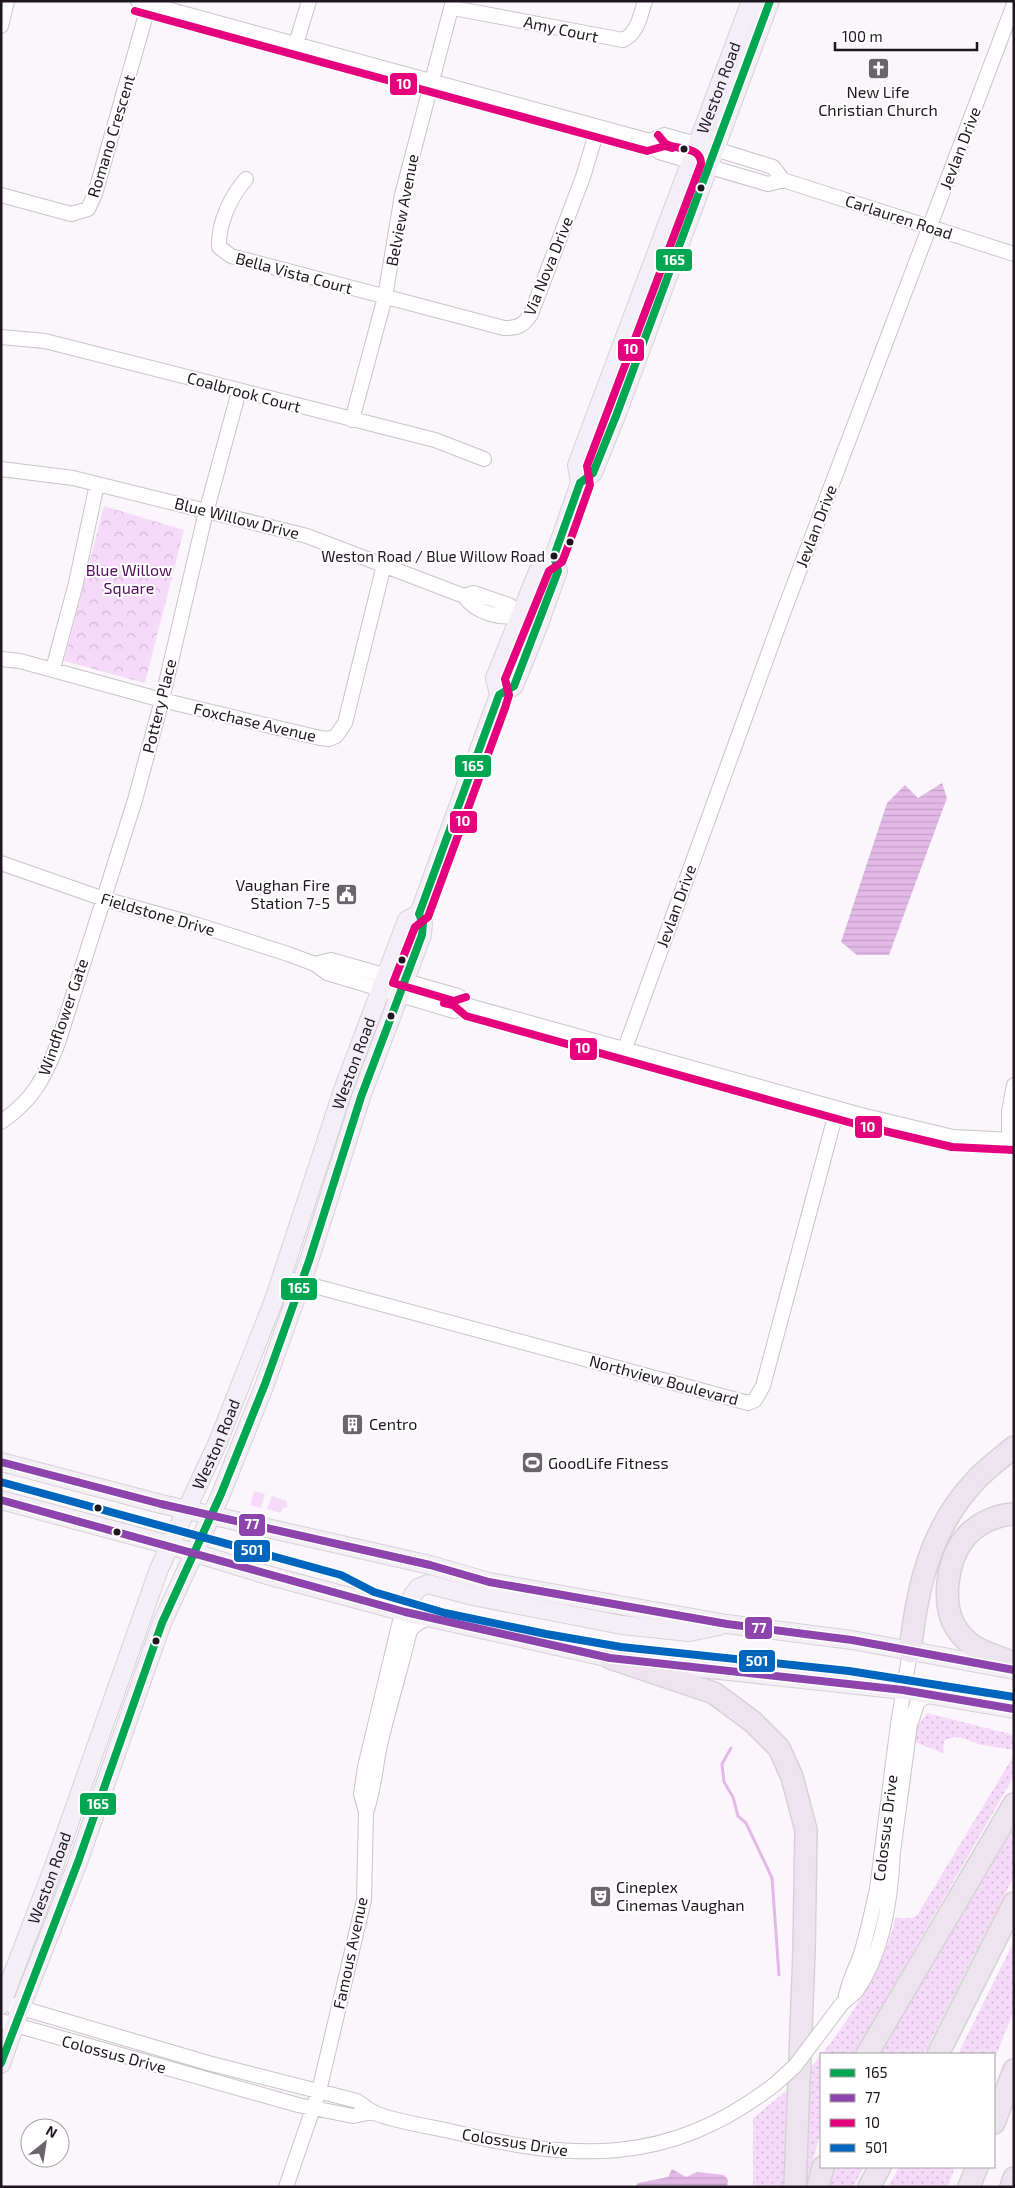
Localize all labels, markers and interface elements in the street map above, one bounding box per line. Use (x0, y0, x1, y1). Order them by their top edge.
street label: Amy Court (522, 11, 600, 46)
scale bar (835, 20, 978, 52)
text: 100 m (842, 27, 883, 45)
street label: Weston Road (692, 39, 744, 136)
church icon: New Life Christian Church (866, 56, 890, 80)
street label: Romano Crescent (83, 72, 138, 200)
line badge: 10 (389, 72, 418, 96)
text: 10 (397, 75, 412, 92)
place label: New Life Christian Church (818, 82, 938, 119)
street label: Jevlan Drive (935, 104, 984, 192)
unlabelled marker (679, 144, 689, 154)
street label: Belview Avenue (381, 152, 422, 267)
unlabelled marker (696, 183, 706, 193)
street label: Carlauren Road (843, 190, 955, 243)
street label: Via Nova Drive (519, 214, 576, 318)
street label: Bella Vista Court (234, 248, 355, 297)
line badge: 165 (655, 248, 693, 272)
text: 165 (663, 251, 685, 268)
line badge: 10 (617, 338, 645, 362)
text: 10 (624, 340, 639, 357)
street label: Coalbrook Court (185, 367, 303, 416)
street label: Jevlan Drive (791, 482, 840, 570)
street label: Blue Willow Drive (173, 493, 301, 542)
unlabelled marker (565, 537, 575, 547)
place label: Weston Road / Blue Willow Road (321, 547, 545, 565)
marker: Weston Road / Blue Willow Road (549, 551, 559, 561)
park label: Blue Willow Square (86, 560, 172, 597)
street label: Pottery Place (138, 657, 179, 755)
street label: Foxchase Avenue (192, 698, 318, 745)
line badge: 165 (454, 754, 492, 778)
text: 165 (462, 757, 484, 774)
line badge: 10 (449, 810, 478, 834)
text: 10 (456, 812, 471, 829)
street label: Jevlan Drive (652, 862, 699, 950)
place label: Vaughan Fire Station 7-5 (236, 875, 330, 912)
public building icon: Vaughan Fire Station 7-5 (334, 882, 358, 906)
street label: Fieldstone Drive (99, 888, 217, 939)
unlabelled marker (397, 955, 407, 965)
street label: Windflower Gate (34, 956, 91, 1078)
unlabelled marker (386, 1011, 396, 1021)
street label: Weston Road (327, 1015, 378, 1112)
line badge: 10 (569, 1037, 598, 1061)
text: 10 (576, 1039, 591, 1056)
line badge: 10 (854, 1115, 883, 1139)
text: 10 (861, 1118, 876, 1135)
line badge: 165 (280, 1277, 318, 1301)
text: 165 (288, 1279, 310, 1296)
street label: Northview Boulevard (587, 1350, 741, 1409)
street label: Weston Road (187, 1396, 243, 1492)
building icon: Centro (341, 1412, 365, 1436)
place label: Centro (369, 1414, 417, 1433)
sports icon: GoodLife Fitness (520, 1451, 544, 1475)
place label: GoodLife Fitness (548, 1453, 669, 1472)
unlabelled marker (93, 1503, 103, 1513)
line badge: 77 (238, 1513, 266, 1537)
text: 77 (245, 1515, 260, 1532)
unlabelled marker (112, 1527, 122, 1537)
line badge: 501 (233, 1539, 271, 1563)
text: 501 (241, 1541, 263, 1558)
line badge: 77 (744, 1616, 773, 1640)
text: 77 (752, 1619, 767, 1636)
unlabelled marker (151, 1636, 161, 1646)
line badge: 501 (738, 1649, 776, 1673)
text: 501 (746, 1652, 768, 1669)
street label: Colossus Drive (869, 1774, 900, 1882)
line badge: 165 (79, 1792, 117, 1816)
text: 165 (87, 1795, 109, 1812)
street label: Weston Road (23, 1829, 74, 1926)
place label: Cineplex Cinemas Vaughan (616, 1877, 745, 1914)
theatre icon: Cineplex Cinemas Vaughan (588, 1884, 612, 1908)
street label: Famous Avenue (328, 1895, 371, 2011)
street label: Colossus Drive (60, 2030, 168, 2077)
legend (820, 2053, 995, 2168)
text: 165 (865, 2063, 888, 2081)
text: 77 (865, 2088, 881, 2106)
text: 10 (865, 2113, 880, 2131)
north arrow (20, 2118, 70, 2168)
text: N (43, 2121, 60, 2141)
street label: Colossus Drive (461, 2124, 569, 2159)
text: 501 (865, 2138, 888, 2156)

